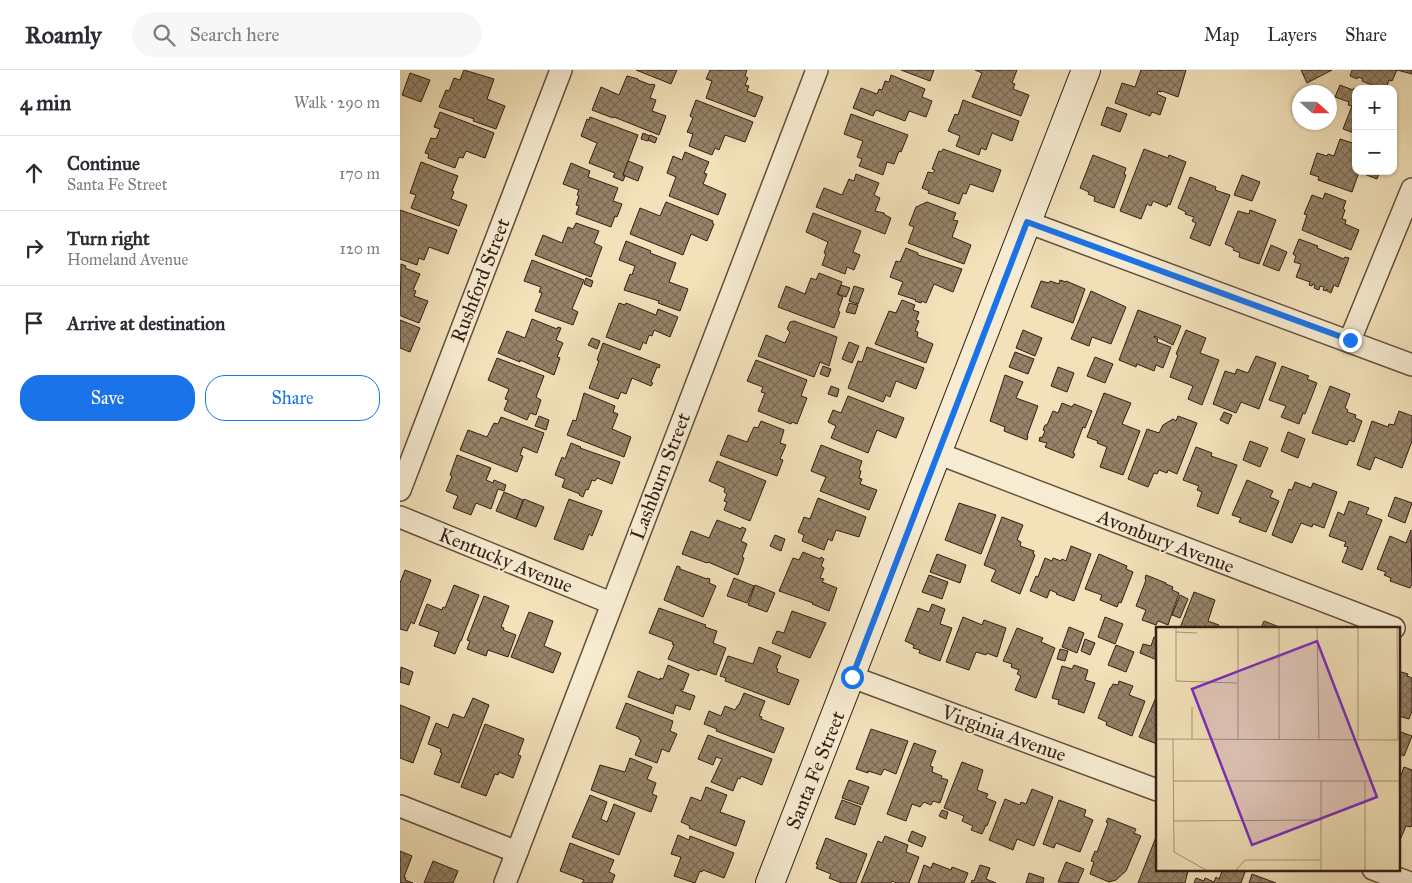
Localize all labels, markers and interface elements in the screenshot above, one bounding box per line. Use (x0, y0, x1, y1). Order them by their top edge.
search box (132, 12, 482, 57)
text: Roamly (25, 20, 102, 50)
icon: search (150, 21, 178, 49)
text: Search here (190, 23, 280, 46)
text: Map (1204, 24, 1239, 46)
text: Layers (1267, 24, 1317, 46)
text: Share (1345, 24, 1387, 46)
north arrow (1292, 85, 1337, 130)
map controls (1352, 85, 1397, 175)
button: + (1352, 85, 1397, 130)
text: 4 min (20, 90, 71, 116)
text: Walk · 290 m (294, 93, 380, 112)
button: − (1352, 130, 1397, 175)
text: Continue (67, 152, 140, 175)
icon: ahead (20, 159, 48, 187)
text: 170 m (339, 164, 380, 183)
text: Santa Fe Street (67, 175, 167, 194)
street label: Rushford Street (445, 214, 515, 346)
text: Turn right (67, 227, 150, 250)
icon: right (20, 234, 48, 262)
text: 120 m (340, 239, 380, 258)
text: Homeland Avenue (67, 250, 188, 269)
icon: arrive (20, 309, 48, 337)
text: Arrive at destination (67, 312, 225, 335)
route end (1339, 329, 1362, 352)
button: Save (20, 375, 195, 421)
button: Share (205, 375, 380, 421)
street label: Lashburn Street (625, 409, 695, 543)
street label: Avonbury Avenue (1093, 504, 1238, 578)
street label: Kentucky Avenue (436, 522, 576, 598)
inset map (1156, 627, 1399, 870)
route start (841, 666, 864, 689)
street label: Virginia Avenue (937, 699, 1070, 768)
street label: Santa Fe Street (780, 707, 850, 833)

